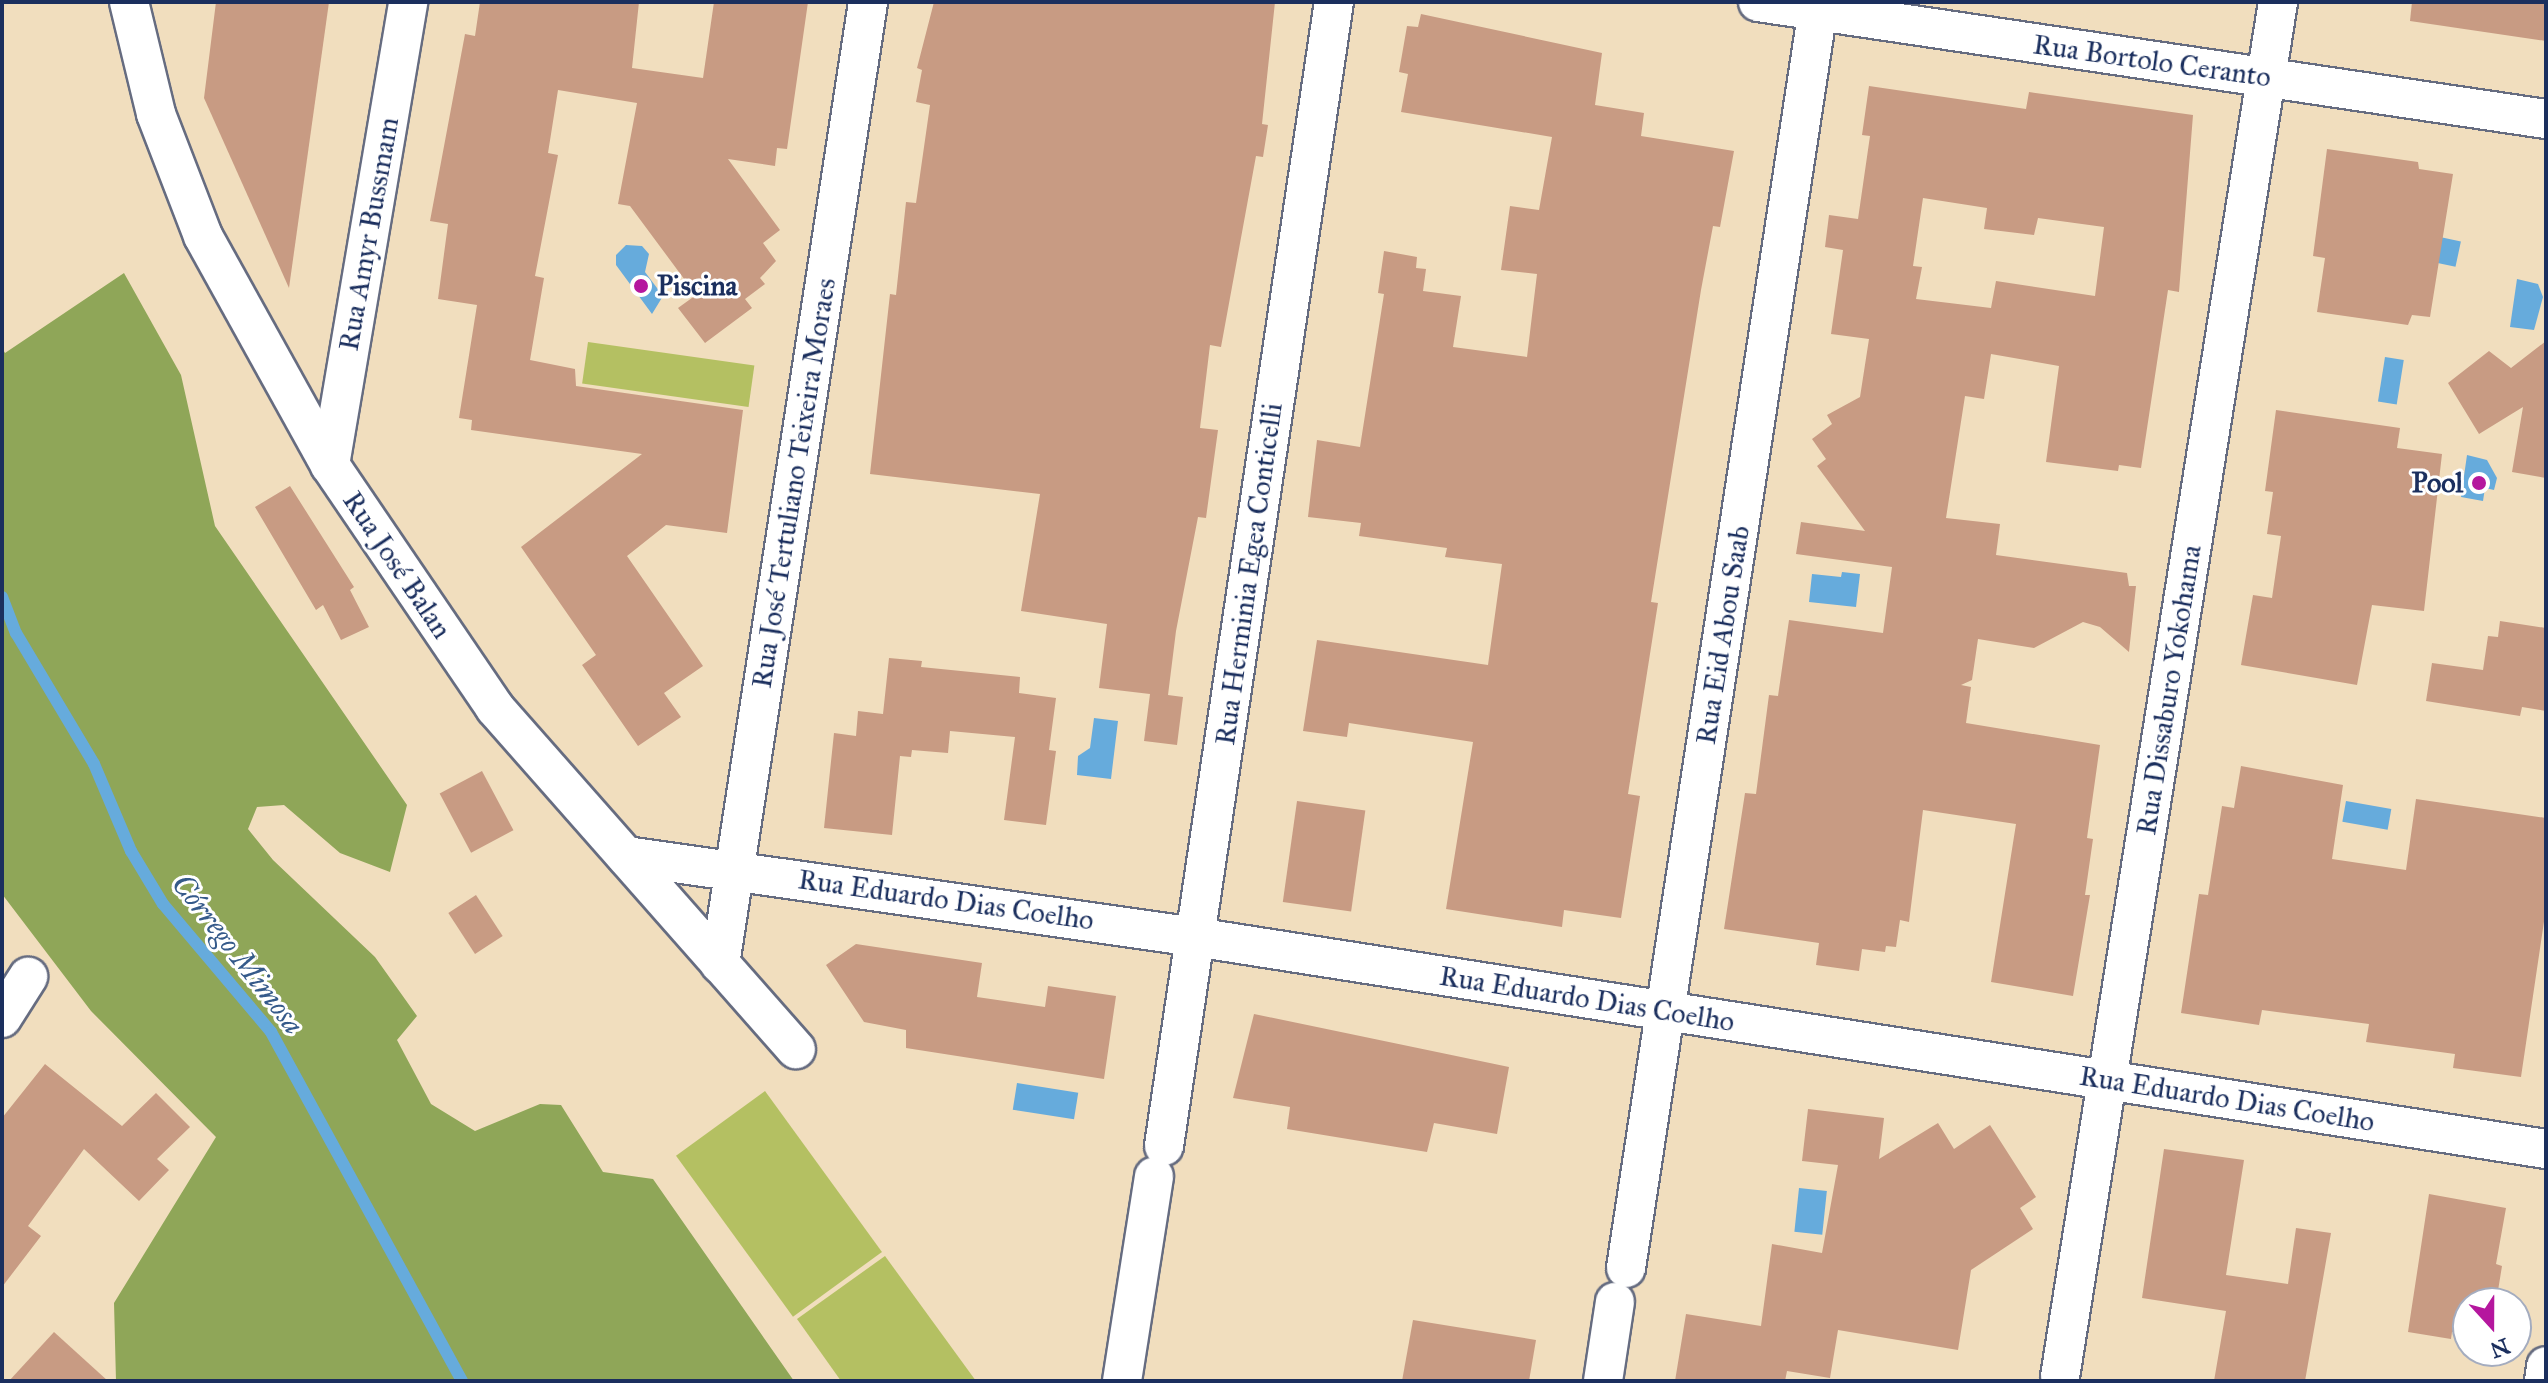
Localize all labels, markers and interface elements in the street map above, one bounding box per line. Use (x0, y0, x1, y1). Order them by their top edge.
street label: Rua Bortolo Ceranto (2031, 28, 2273, 94)
street label: Rua Amyr Bussmam (332, 115, 406, 353)
place label: Piscina (657, 269, 737, 303)
street label: Rua José Tertuliano Teixeira Moraes (745, 276, 843, 690)
marker: Piscina (632, 277, 650, 295)
street label: Rua Herminia Egea Conticelli (1208, 401, 1290, 747)
place label: Pool (2412, 466, 2463, 500)
marker: Pool (2470, 474, 2488, 492)
street label: Rua José Balan (336, 485, 458, 645)
street label: Rua Eid Abou Saab (1689, 523, 1757, 747)
street label: Rua Dissaburo Yokohama (2129, 543, 2209, 837)
street label: Rua Eduardo Dias Coelho (796, 863, 1096, 937)
water label: Córrego Mimosa (164, 867, 312, 1041)
street label: Rua Eduardo Dias Coelho (1437, 959, 1737, 1039)
street label: Rua Eduardo Dias Coelho (2077, 1059, 2377, 1139)
north arrow (2452, 1287, 2532, 1367)
text: N (2487, 1332, 2514, 1364)

